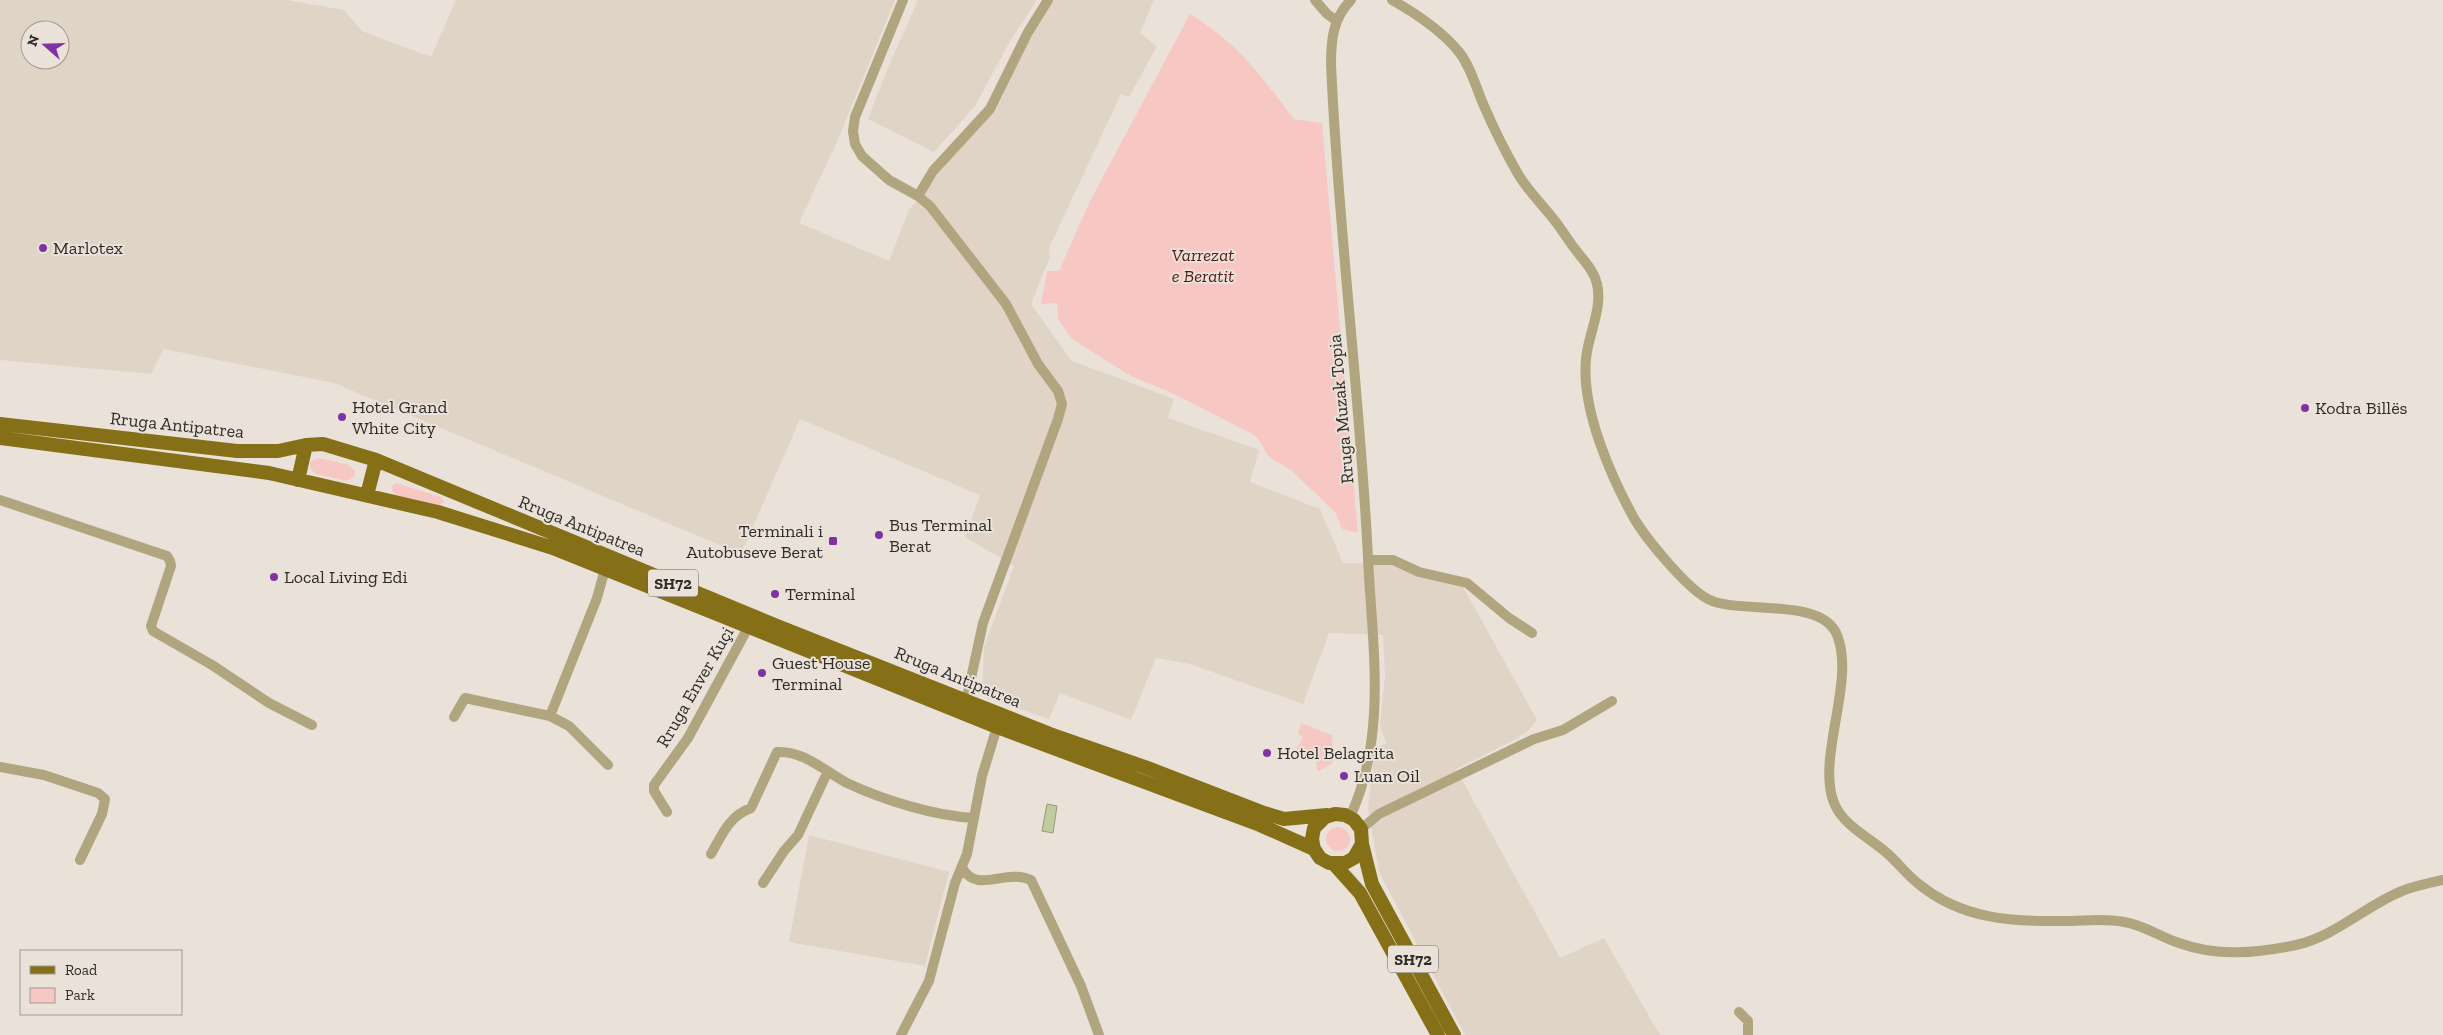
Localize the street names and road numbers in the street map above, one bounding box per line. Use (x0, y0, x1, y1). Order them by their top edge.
street label: Rruga Muzak Topia (1323, 333, 1358, 485)
street label: Rruga Antipatrea (109, 407, 245, 443)
street label: Rruga Antipatrea (515, 491, 649, 562)
road number: SH72 (648, 570, 698, 596)
street label: Rruga Enver Kuçi (652, 623, 738, 751)
street label: Rruga Antipatrea (891, 642, 1025, 713)
road number: SH72 (1388, 946, 1438, 972)

